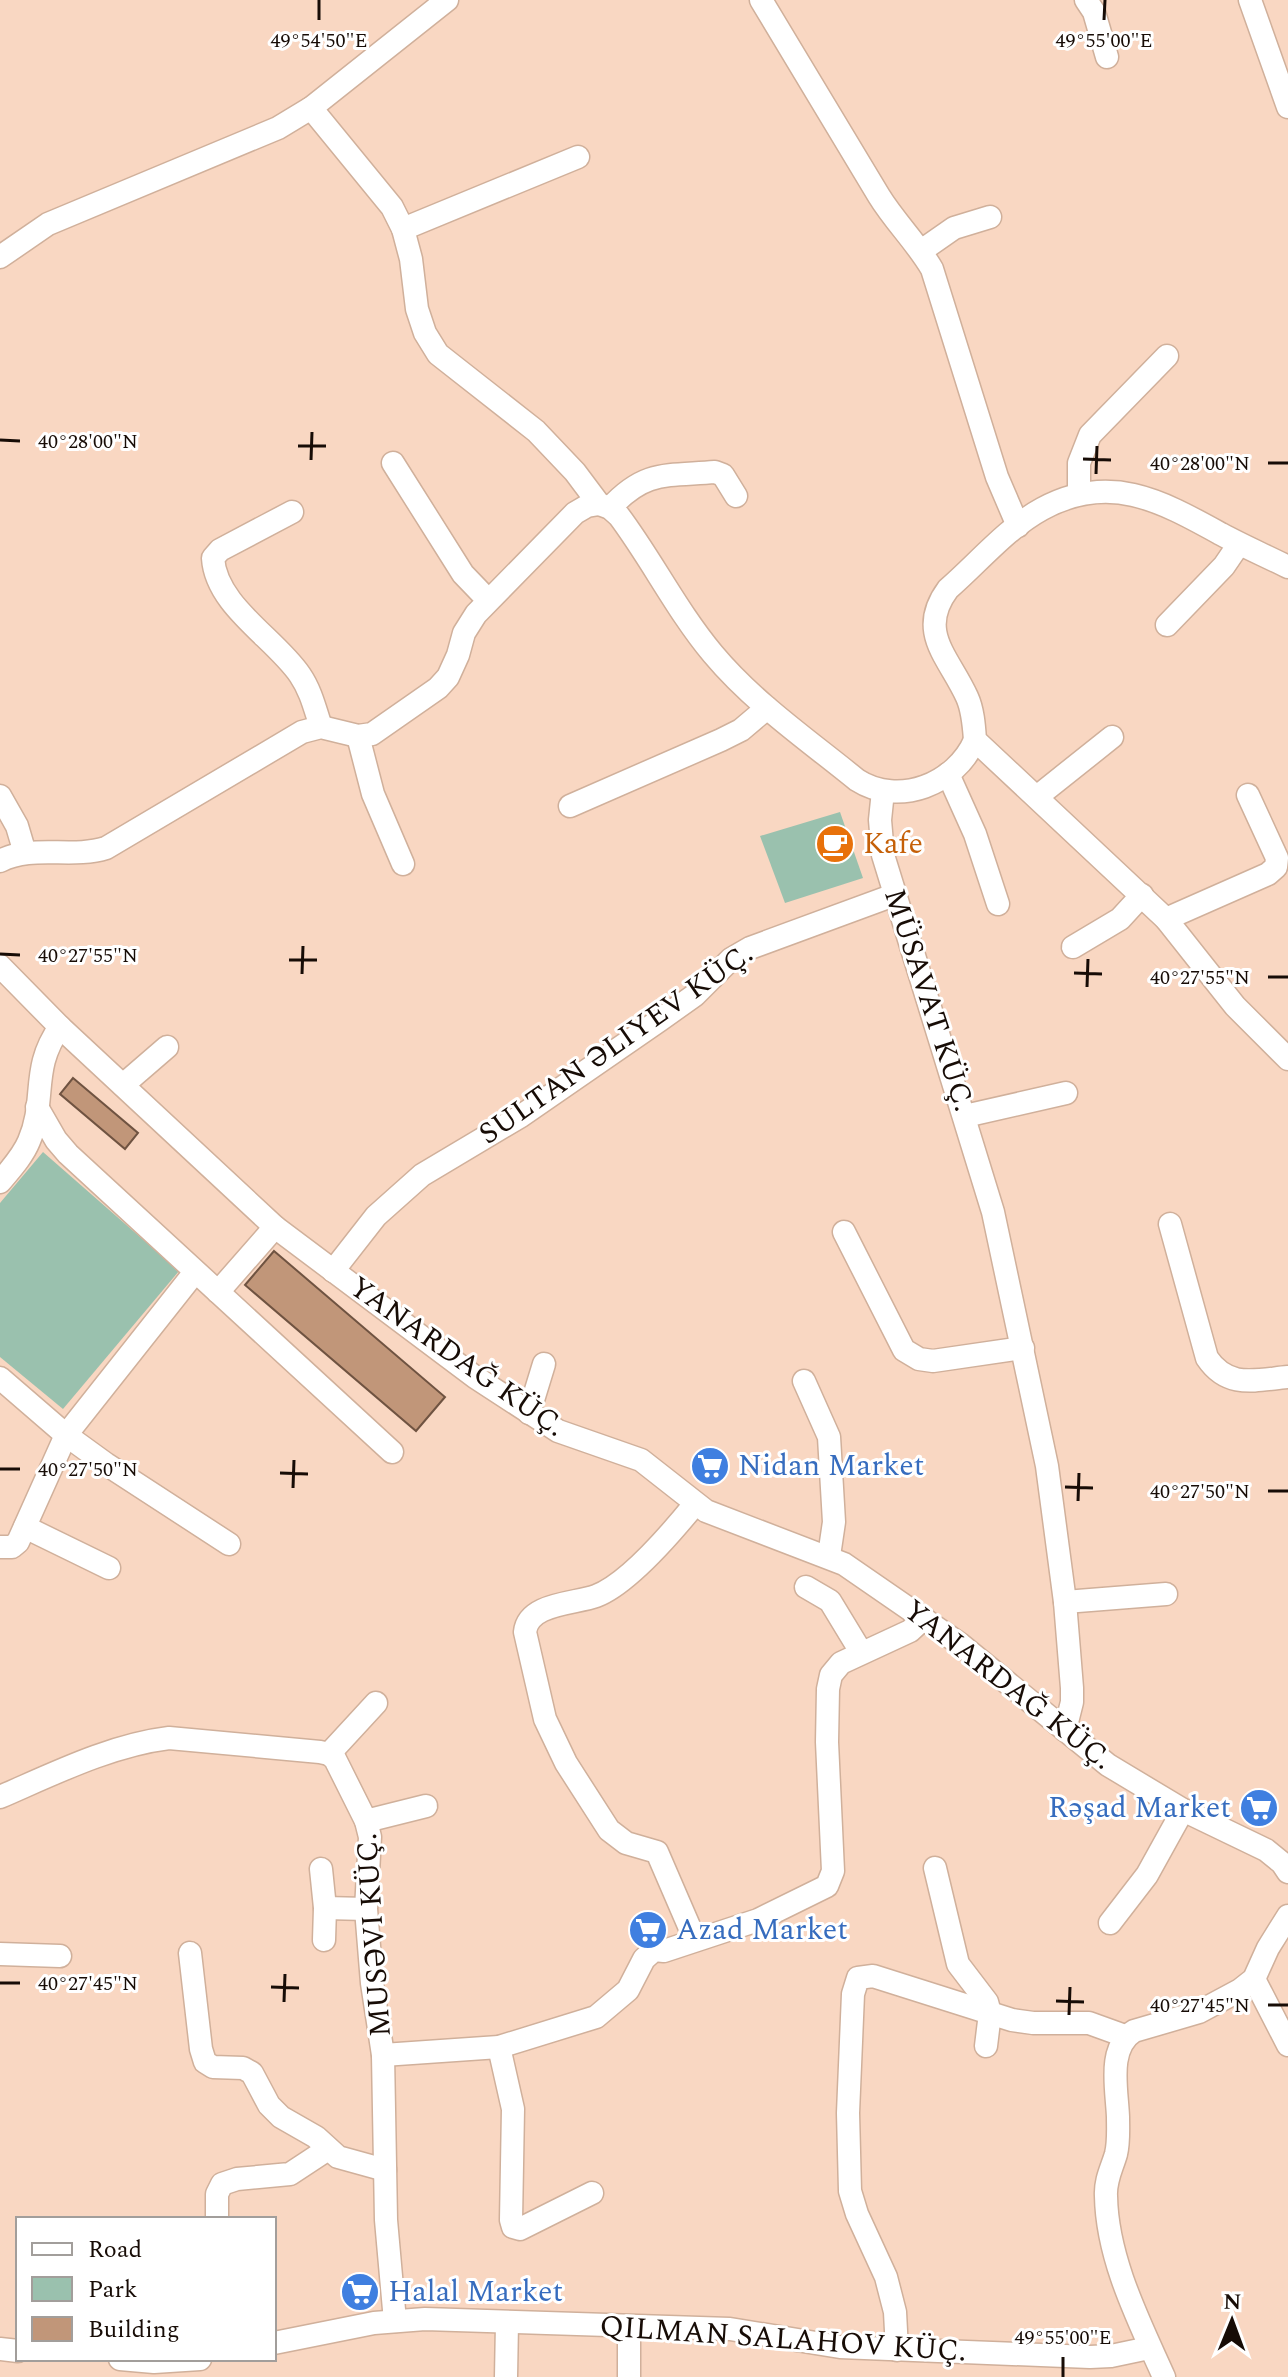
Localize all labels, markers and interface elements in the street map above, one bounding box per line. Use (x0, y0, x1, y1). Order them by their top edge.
text: 49°54'50"E (270, 26, 368, 56)
text: 49°55'00"E (1055, 26, 1153, 56)
text: 40°28'00"N (38, 427, 138, 457)
text: 40°28'00"N (1150, 449, 1250, 479)
place label: Kafe (863, 821, 923, 867)
cafe icon: Kafe (814, 823, 856, 865)
street label: MÜSAVAT KÜÇ. (871, 883, 987, 1117)
street label: SULTAN ƏLIYEV KÜÇ. (469, 931, 763, 1157)
text: 40°27'55"N (38, 941, 138, 971)
text: 40°27'55"N (1150, 963, 1250, 993)
street label: YANARDAĞ KÜÇ. (339, 1265, 575, 1449)
place label: Nidan Market (738, 1443, 924, 1489)
supermarket icon: Nidan Market (689, 1445, 731, 1487)
text: 40°27'50"N (38, 1455, 138, 1485)
text: 40°27'50"N (1150, 1477, 1250, 1507)
street label: YANARDAĞ KÜÇ. (893, 1588, 1123, 1782)
place label: Rəşad Market (1048, 1785, 1231, 1831)
supermarket icon: Rəşad Market (1238, 1787, 1280, 1829)
street label: MUSƏVI KÜÇ. (344, 1832, 404, 2038)
place label: Azad Market (676, 1907, 848, 1953)
supermarket icon: Azad Market (627, 1909, 669, 1951)
text: 40°27'45"N (38, 1969, 138, 1999)
text: 40°27'45"N (1150, 1991, 1250, 2021)
legend (16, 2217, 276, 2361)
text: Road (88, 2232, 142, 2268)
place label: Halal Market (388, 2269, 563, 2315)
supermarket icon: Halal Market (339, 2271, 381, 2313)
text: Park (88, 2272, 138, 2308)
north arrow (1192, 2281, 1272, 2361)
text: N (1223, 2286, 1242, 2319)
street label: QILMAN SALAHOV KÜÇ. (598, 2303, 968, 2375)
text: Building (88, 2312, 180, 2348)
text: 49°55'00"E (1014, 2323, 1112, 2353)

